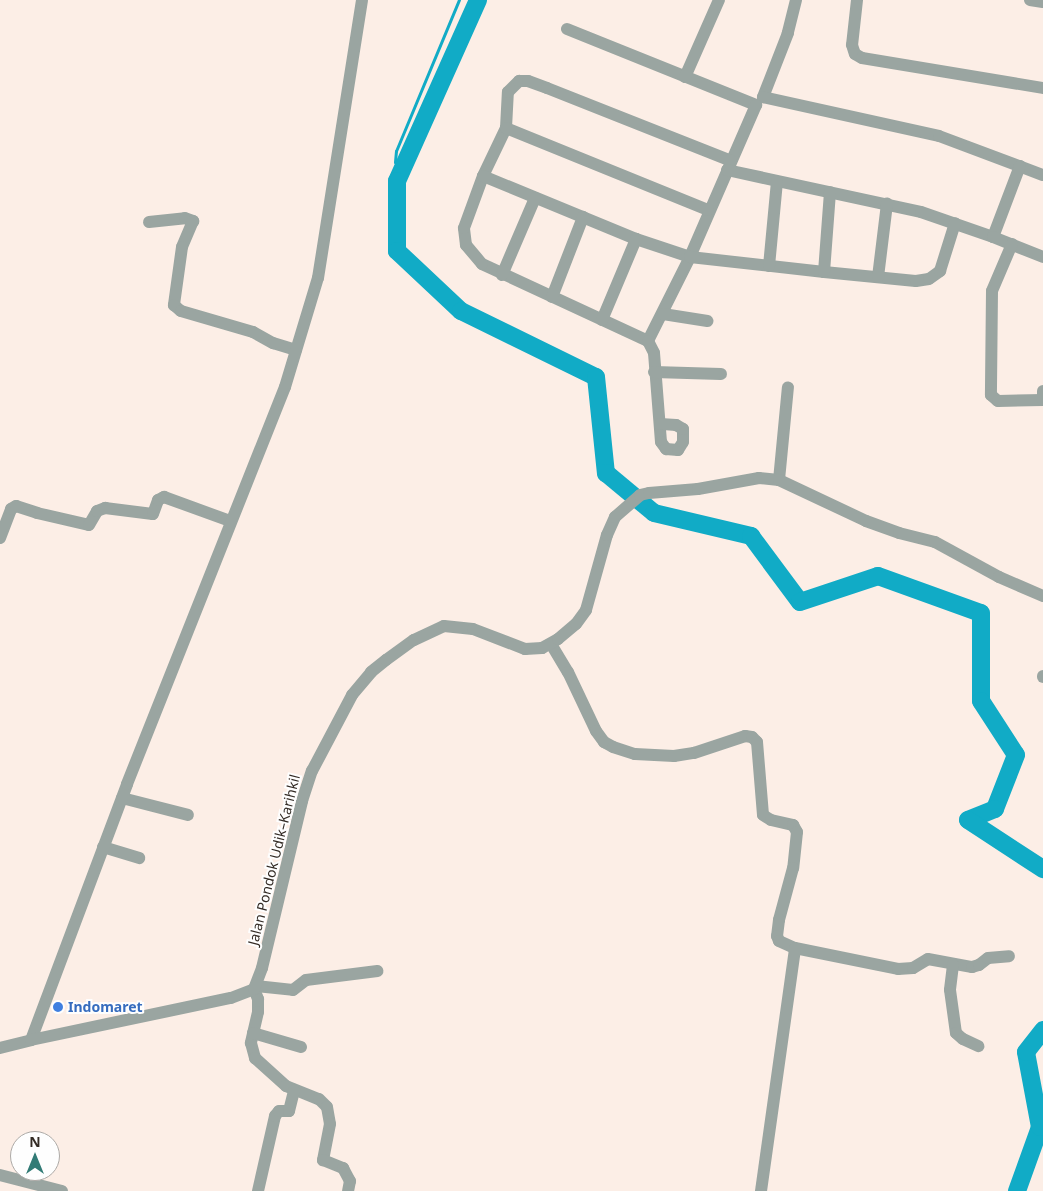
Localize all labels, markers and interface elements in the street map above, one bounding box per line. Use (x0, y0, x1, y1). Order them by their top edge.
street label: Jalan Pondok Udik–Karihkil (245, 773, 303, 947)
place label: Indomaret (68, 999, 143, 1015)
marker: Indomaret (52, 1001, 64, 1013)
north arrow (10, 1131, 60, 1181)
text: N (29, 1132, 41, 1151)

